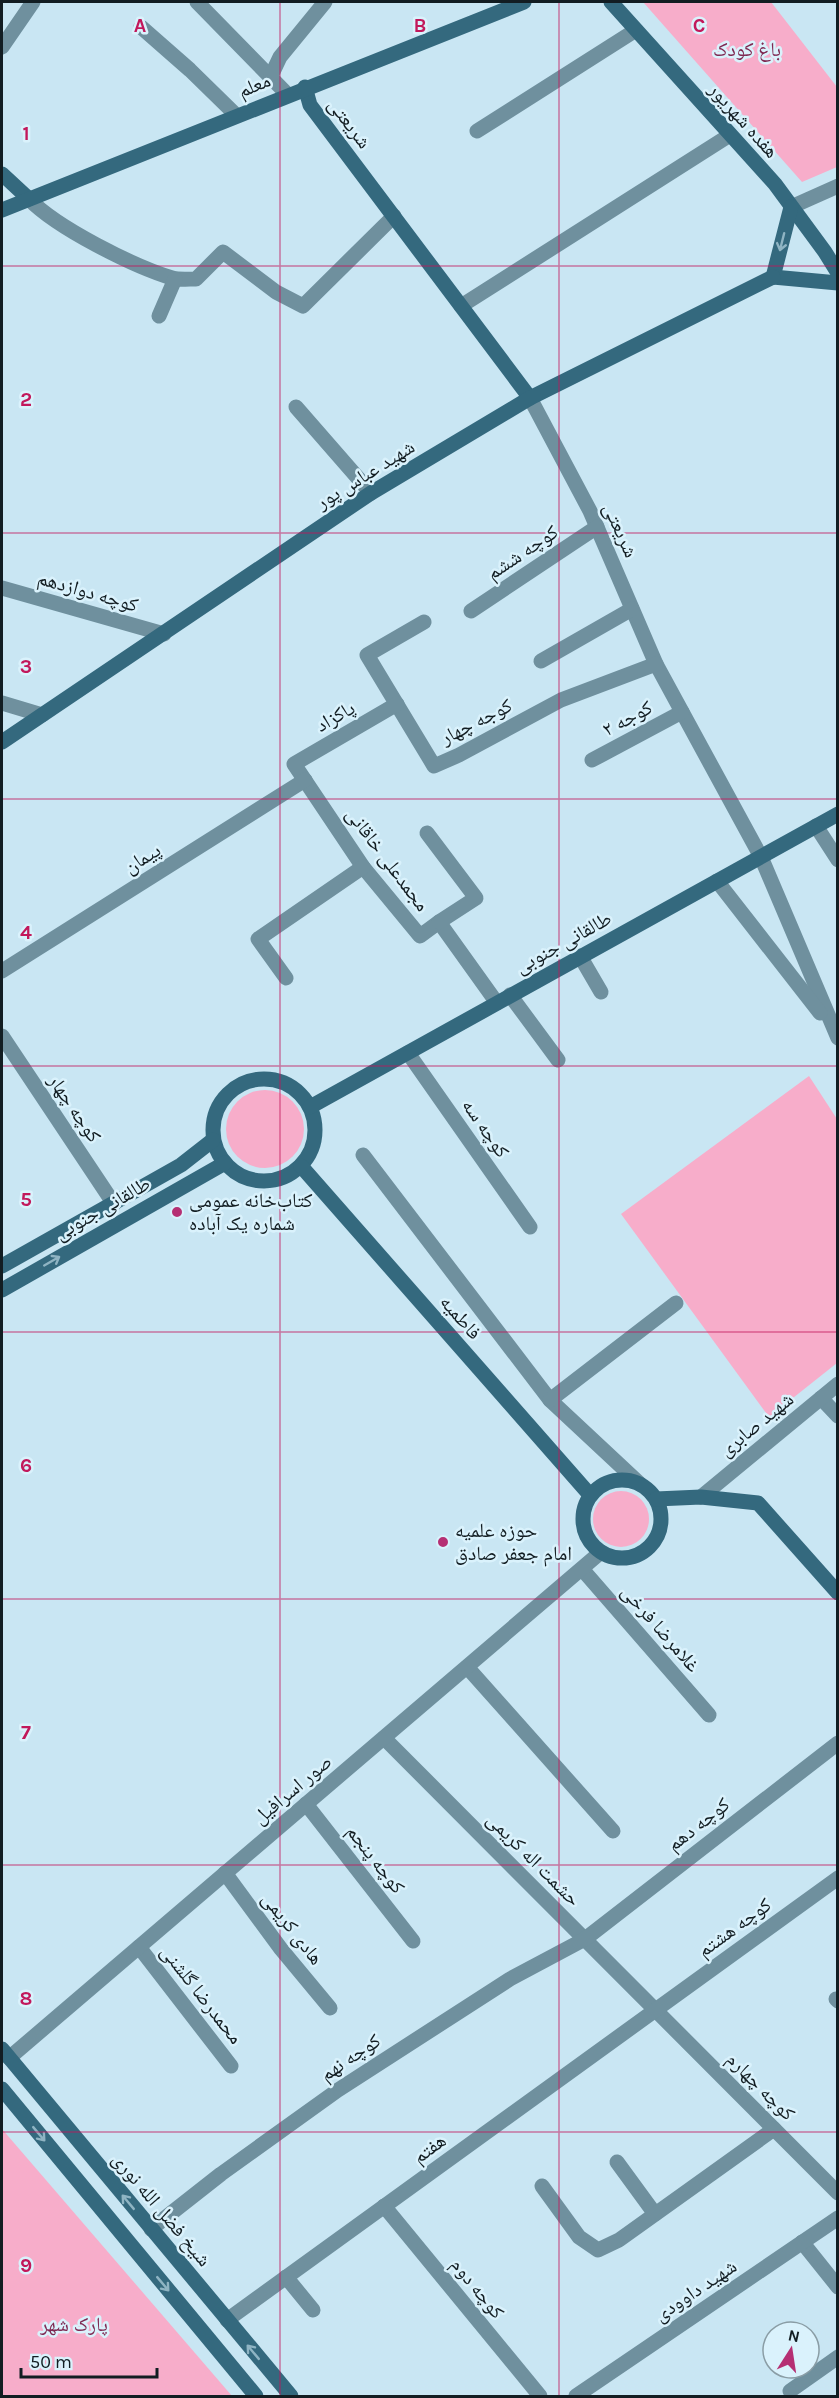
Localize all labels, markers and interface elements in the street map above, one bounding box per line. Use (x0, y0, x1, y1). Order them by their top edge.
text: A (134, 14, 147, 37)
text: B (414, 14, 426, 37)
text: C (693, 14, 705, 37)
park label: باغ کودک (713, 38, 781, 62)
street label: معلم (235, 69, 274, 104)
street label: هفده شهریور (703, 77, 783, 163)
street label: شریعتی (323, 93, 376, 153)
text: 1 (22, 122, 30, 145)
one-way arrow (776, 232, 788, 251)
text: 2 (20, 388, 32, 411)
street label: شهید عباس پور (311, 435, 419, 515)
street label: شریعتی (598, 499, 643, 561)
street label: کوچه ششم (482, 520, 563, 586)
street label: کوچه دوازدهم (34, 566, 141, 619)
text: 3 (20, 655, 32, 678)
street label: کوجه چهار (436, 694, 516, 750)
street label: پاکزاد (312, 696, 359, 737)
street label: کوجه ۲ (598, 696, 656, 741)
street label: مجمدعلی خاقانی (341, 803, 434, 916)
street label: پیمان (120, 838, 165, 879)
street label: طالقانی جنوبی (511, 907, 615, 978)
text: 4 (20, 921, 32, 944)
street label: کوچه چهار (43, 1069, 106, 1147)
street label: کوچه سه (457, 1095, 514, 1162)
street label: طالقانی جنوبی (50, 1172, 154, 1245)
text: 5 (20, 1188, 32, 1211)
place label: کتاب‌خانه عمومی شماره یک آباده (189, 1189, 313, 1235)
marker: کتاب‌خانه عمومی شماره یک آباده (170, 1205, 184, 1219)
one-way arrow (43, 1254, 60, 1266)
street label: فاطمیه (435, 1290, 486, 1344)
street label: شهید صابری (715, 1387, 798, 1461)
text: 6 (20, 1454, 32, 1477)
place label: حوزه علمیه امام جعفر صادق (455, 1519, 572, 1567)
marker: حوزه علمیه امام جعفر صادق (436, 1535, 450, 1549)
street label: غلامرضا فرخی (617, 1580, 705, 1677)
text: 7 (21, 1721, 31, 1744)
street label: صور اسرافیل (248, 1750, 336, 1829)
street label: کوچه دهم (662, 1793, 735, 1858)
street label: حشمت اله کریمی (482, 1808, 586, 1911)
street label: کوچه پنجم (340, 1820, 410, 1899)
street label: هادی کریمی (257, 1887, 328, 1969)
street label: کوچه هشتم (693, 1893, 777, 1963)
street label: محمدرضا گلشنی (156, 1940, 247, 2048)
text: 8 (20, 1987, 32, 2010)
street label: کوچه نهم (316, 2029, 386, 2088)
street label: کوچه چهارم (720, 2047, 800, 2127)
one-way arrow (32, 2126, 45, 2142)
street label: هفتم (408, 2129, 452, 2170)
street label: شیخ فضل الله نوری (107, 2148, 216, 2272)
one-way arrow (122, 2194, 135, 2210)
street label: کوچه دوم (445, 2253, 509, 2325)
text: 9 (20, 2254, 32, 2277)
street label: شهید داوودی (650, 2254, 741, 2326)
one-way arrow (157, 2276, 170, 2292)
park label: پارک شهر (39, 2313, 108, 2336)
north arrow (761, 2320, 821, 2380)
text: N (786, 2325, 802, 2346)
scale bar (21, 2341, 158, 2379)
one-way arrow (247, 2344, 260, 2360)
text: 50 m (30, 2351, 72, 2373)

